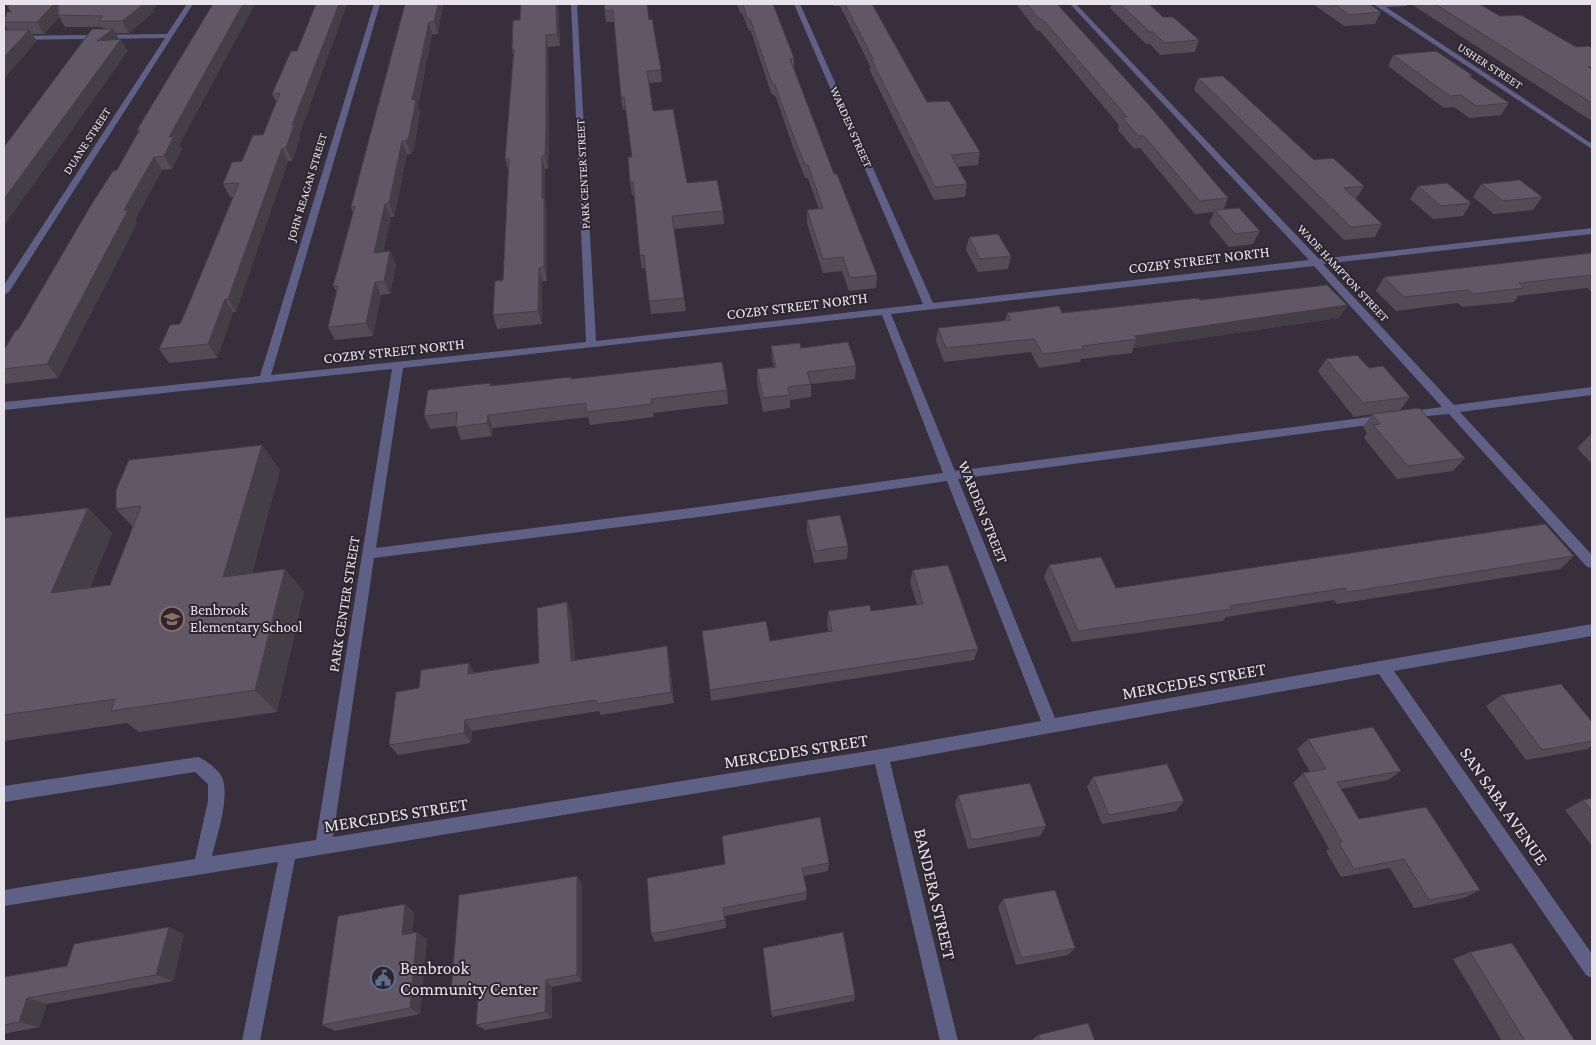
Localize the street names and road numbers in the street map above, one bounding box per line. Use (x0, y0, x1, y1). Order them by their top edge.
street label: USHER STREET (1455, 40, 1526, 93)
street label: WARDEN STREET (827, 84, 875, 170)
street label: DUANE STREET (60, 104, 114, 177)
street label: PARK CENTER STREET (573, 118, 593, 229)
street label: JOHN REAGAN STREET (284, 131, 330, 244)
street label: WADE HAMPTON STREET (1294, 222, 1392, 325)
street label: COZBY STREET NORTH (1128, 243, 1271, 277)
street label: COZBY STREET NORTH (726, 289, 869, 323)
street label: COZBY STREET NORTH (323, 336, 466, 366)
street label: WARDEN STREET (955, 459, 1011, 565)
street label: PARK CENTER STREET (325, 535, 363, 673)
street label: MERCEDES STREET (1120, 658, 1268, 704)
street label: MERCEDES STREET (722, 730, 870, 772)
street label: SAN SABA AVENUE (1456, 743, 1552, 869)
street label: MERCEDES STREET (322, 794, 470, 836)
street label: BANDERA STREET (910, 826, 960, 962)

